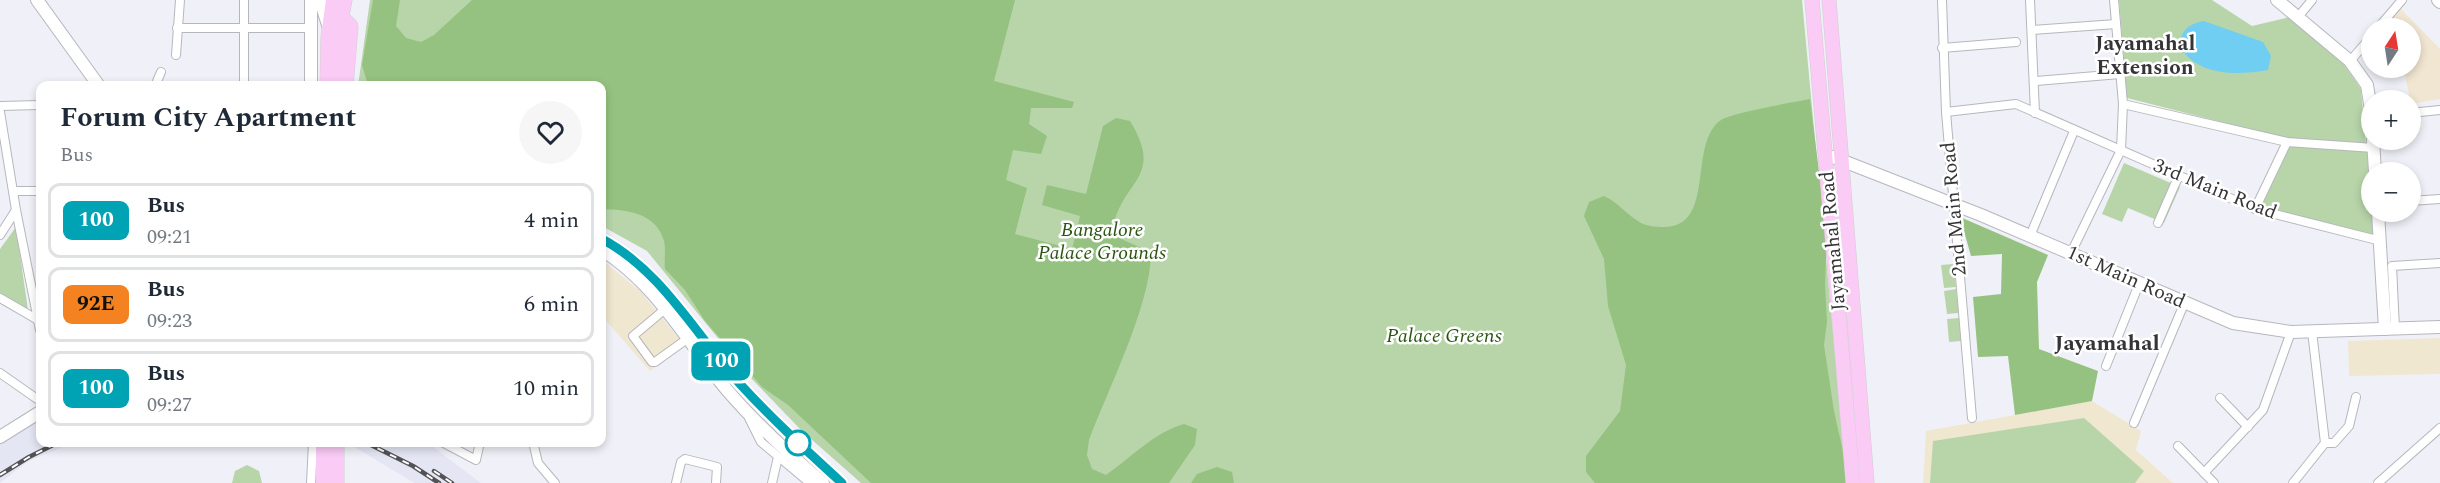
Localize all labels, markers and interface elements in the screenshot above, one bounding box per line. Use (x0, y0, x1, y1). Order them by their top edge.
north arrow (2361, 18, 2421, 78)
map controls (2361, 18, 2421, 222)
district label: Jayamahal Extension (2095, 28, 2195, 84)
button: + (2361, 90, 2421, 150)
text: Forum City Apartment (60, 96, 356, 139)
button: heart (519, 101, 582, 164)
text: Bus (60, 140, 93, 170)
street label: 2nd Main Road (1933, 141, 1975, 277)
street label: 3rd Main Road (2149, 151, 2281, 227)
button: − (2361, 162, 2421, 222)
street label: Jayamahal Road (1812, 170, 1854, 312)
text: Bus (147, 189, 185, 222)
text: 100 (78, 204, 114, 236)
text: 4 min (524, 204, 579, 237)
park label: Bangalore Palace Grounds (1038, 215, 1166, 268)
text: 09:21 (147, 222, 192, 252)
street label: 1st Main Road (2062, 237, 2190, 317)
text: Bus (147, 273, 185, 306)
text: 92E (77, 288, 115, 320)
text: 6 min (524, 288, 579, 321)
text: 09:23 (147, 306, 192, 336)
park label: Palace Greens (1386, 321, 1502, 351)
district label: Jayamahal (2054, 327, 2160, 360)
line badge: 100 (686, 342, 756, 380)
text: 100 (703, 345, 739, 377)
text: Bus (147, 357, 185, 390)
text: 100 (78, 372, 114, 404)
text: 10 min (513, 372, 579, 405)
text: 09:27 (147, 390, 192, 420)
unlabelled marker (785, 430, 811, 456)

